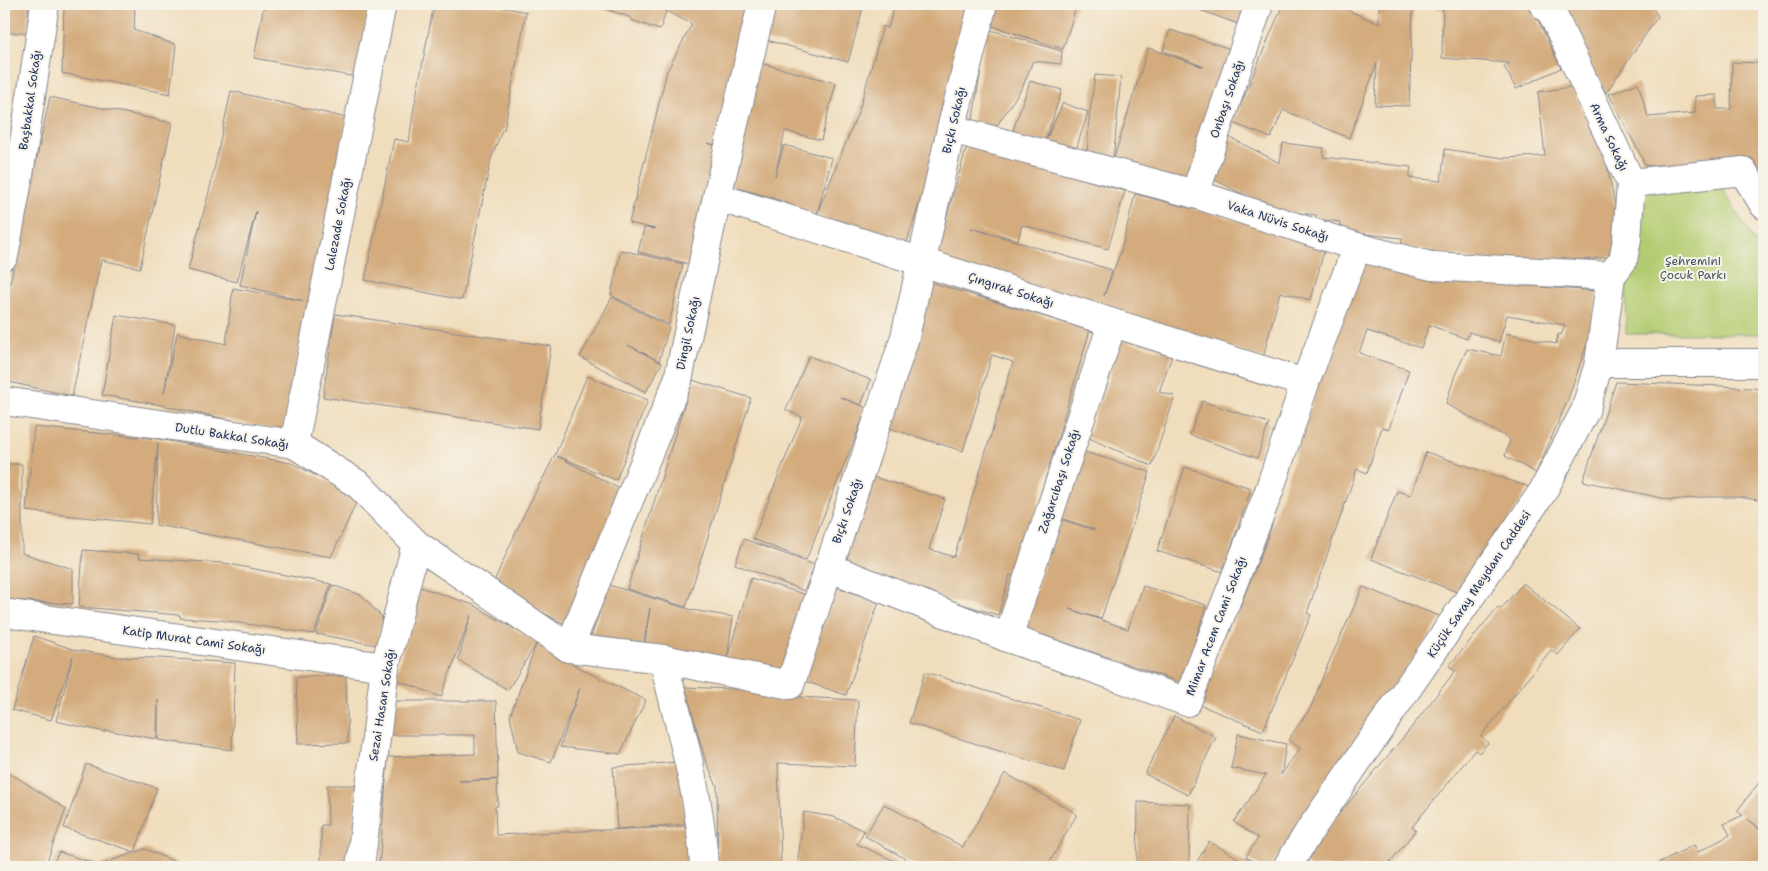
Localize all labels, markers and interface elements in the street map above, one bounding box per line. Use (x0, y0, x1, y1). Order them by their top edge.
street label: Başbakkal Sokağı (15, 49, 45, 151)
street label: Onbaşı Sokağı (1206, 58, 1248, 140)
street label: Bıçkı Sokağı (939, 85, 969, 155)
street label: Arma Sokağı (1586, 100, 1632, 174)
street label: Lalezade Sokağı (321, 176, 355, 272)
street label: Vaka Nüvis Sokağı (1225, 197, 1331, 245)
park label: Şehremini Çocuk Parkı (1660, 253, 1726, 283)
street label: Çıngırak Sokağı (966, 269, 1056, 311)
street label: Dingil Sokağı (672, 295, 704, 371)
street label: Dutlu Bakkal Sokağı (174, 419, 290, 453)
street label: Zağarcıbaşı Sokağı (1035, 427, 1083, 535)
street label: Bıçkı Sokağı (828, 476, 866, 546)
street label: Küçük Saray Meydanı Caddesi (1424, 507, 1534, 661)
street label: Mimar Acem Cami Sokağı (1182, 554, 1250, 698)
street label: Katip Murat Cami Sokağı (121, 622, 267, 658)
street label: Sezai Hasan Sokağı (365, 648, 399, 762)

